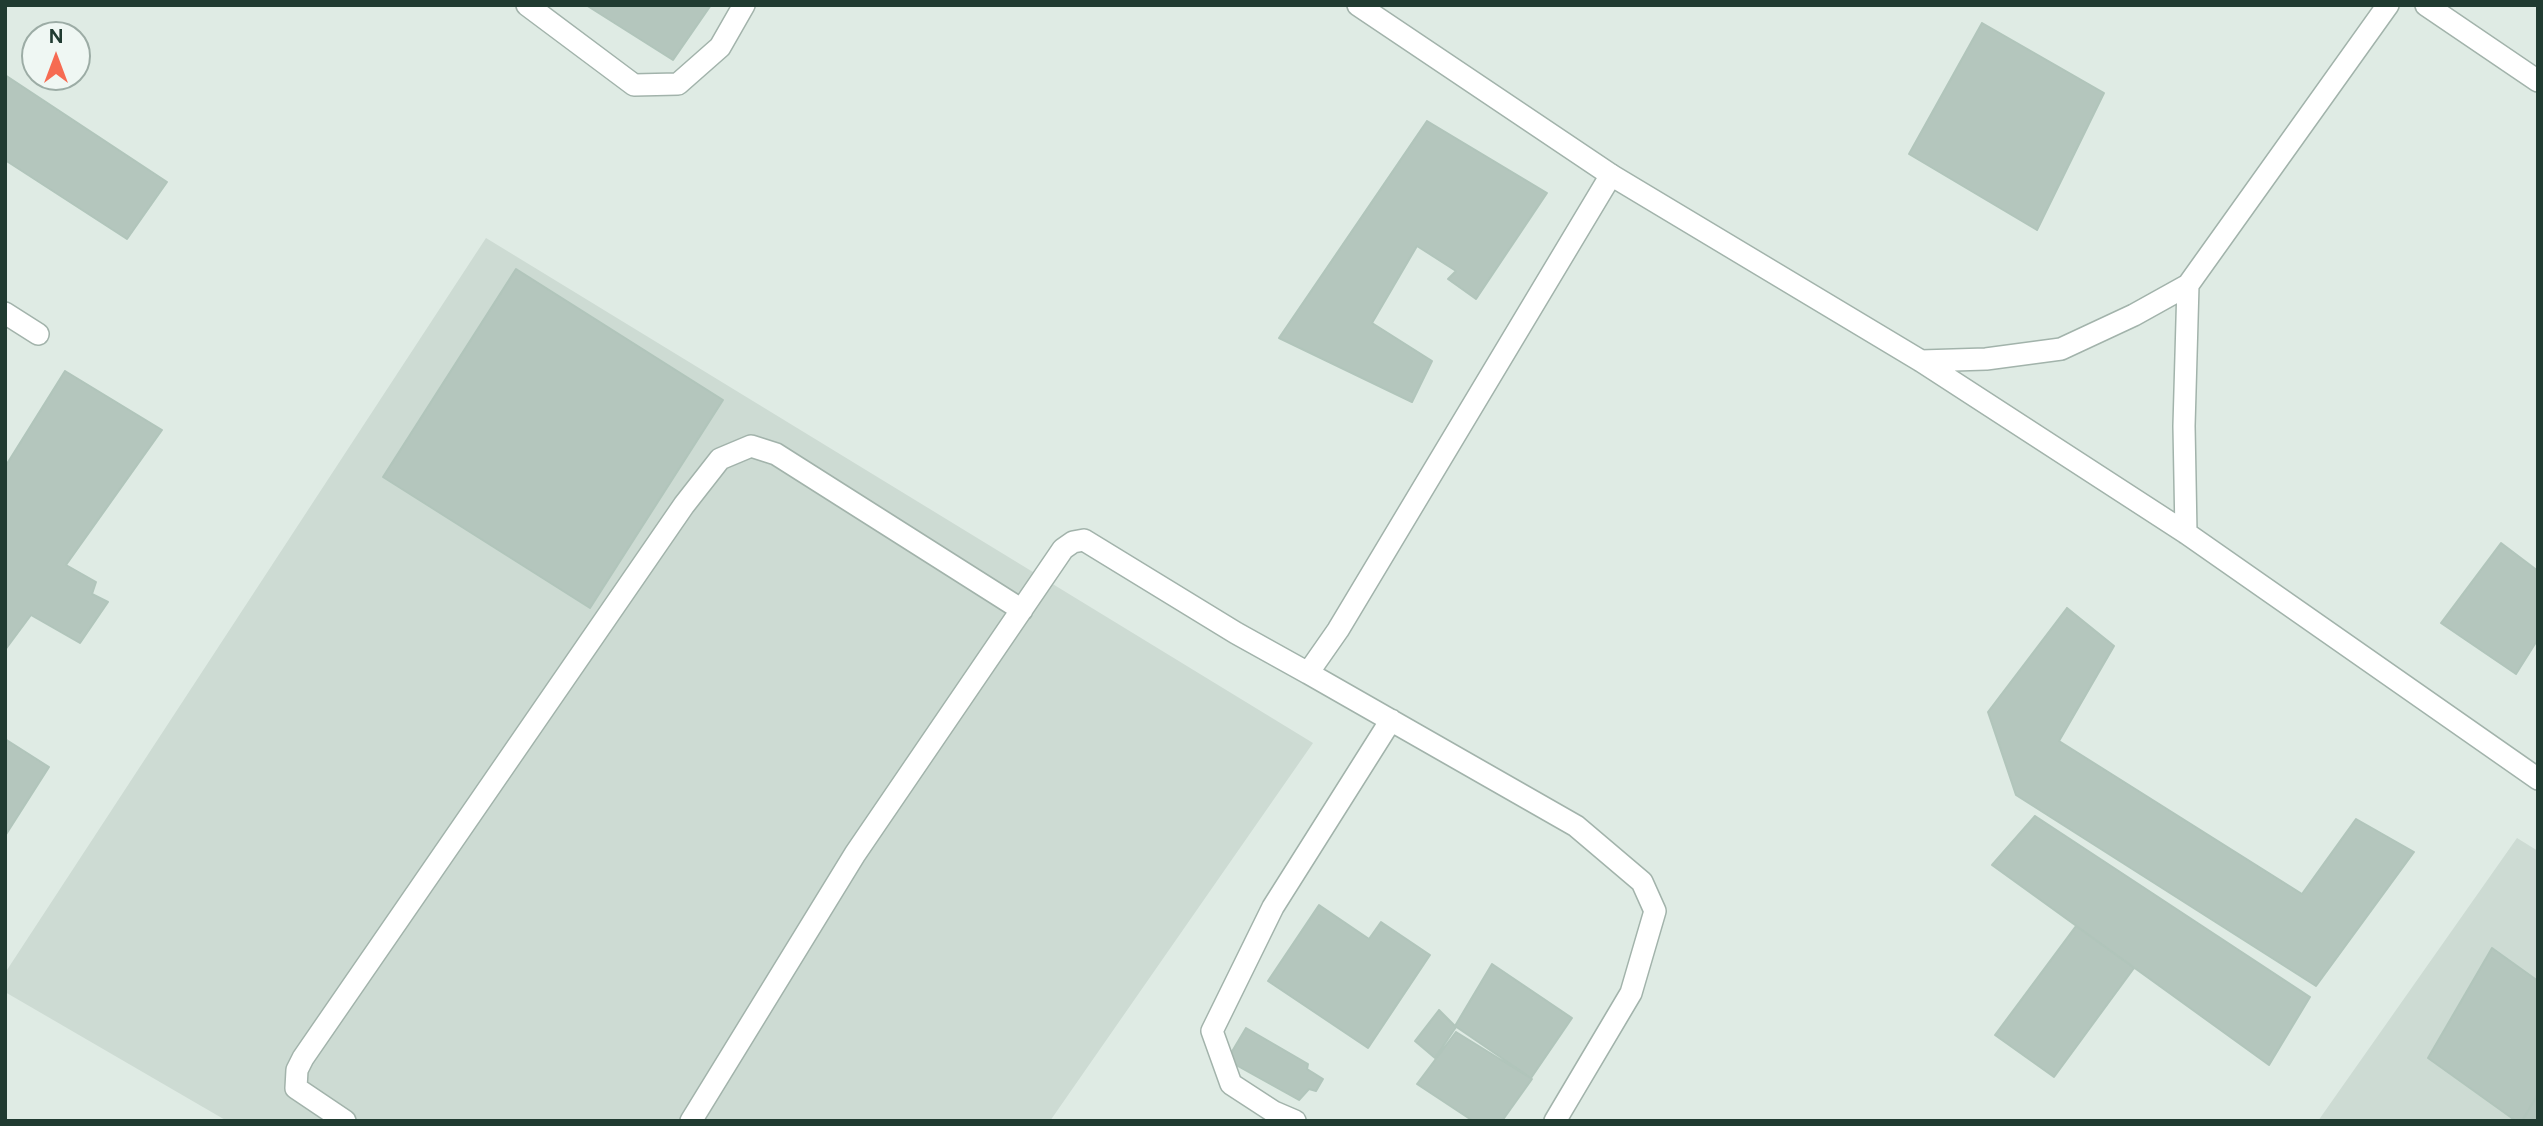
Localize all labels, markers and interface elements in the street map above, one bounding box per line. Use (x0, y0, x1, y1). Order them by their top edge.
north arrow (21, 21, 91, 91)
text: N (49, 25, 63, 48)

